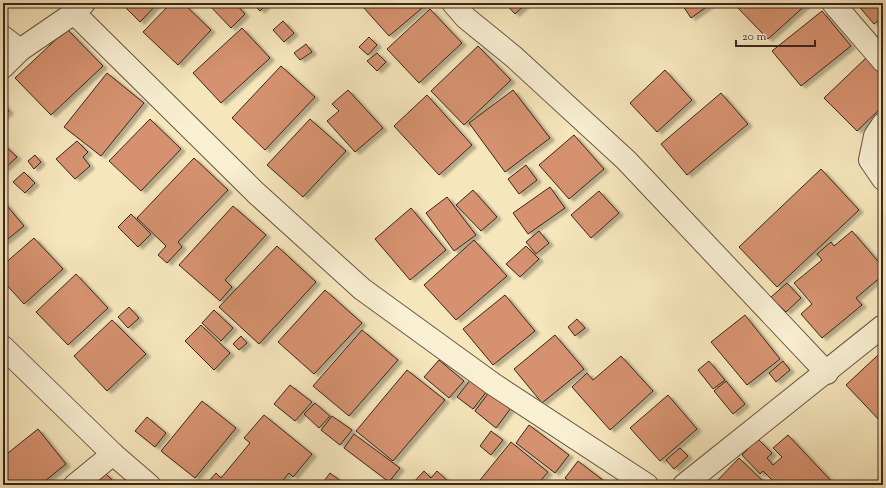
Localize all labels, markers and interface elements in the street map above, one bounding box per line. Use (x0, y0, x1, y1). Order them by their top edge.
scale bar (736, 22, 815, 48)
text: 20 m (742, 28, 767, 46)

